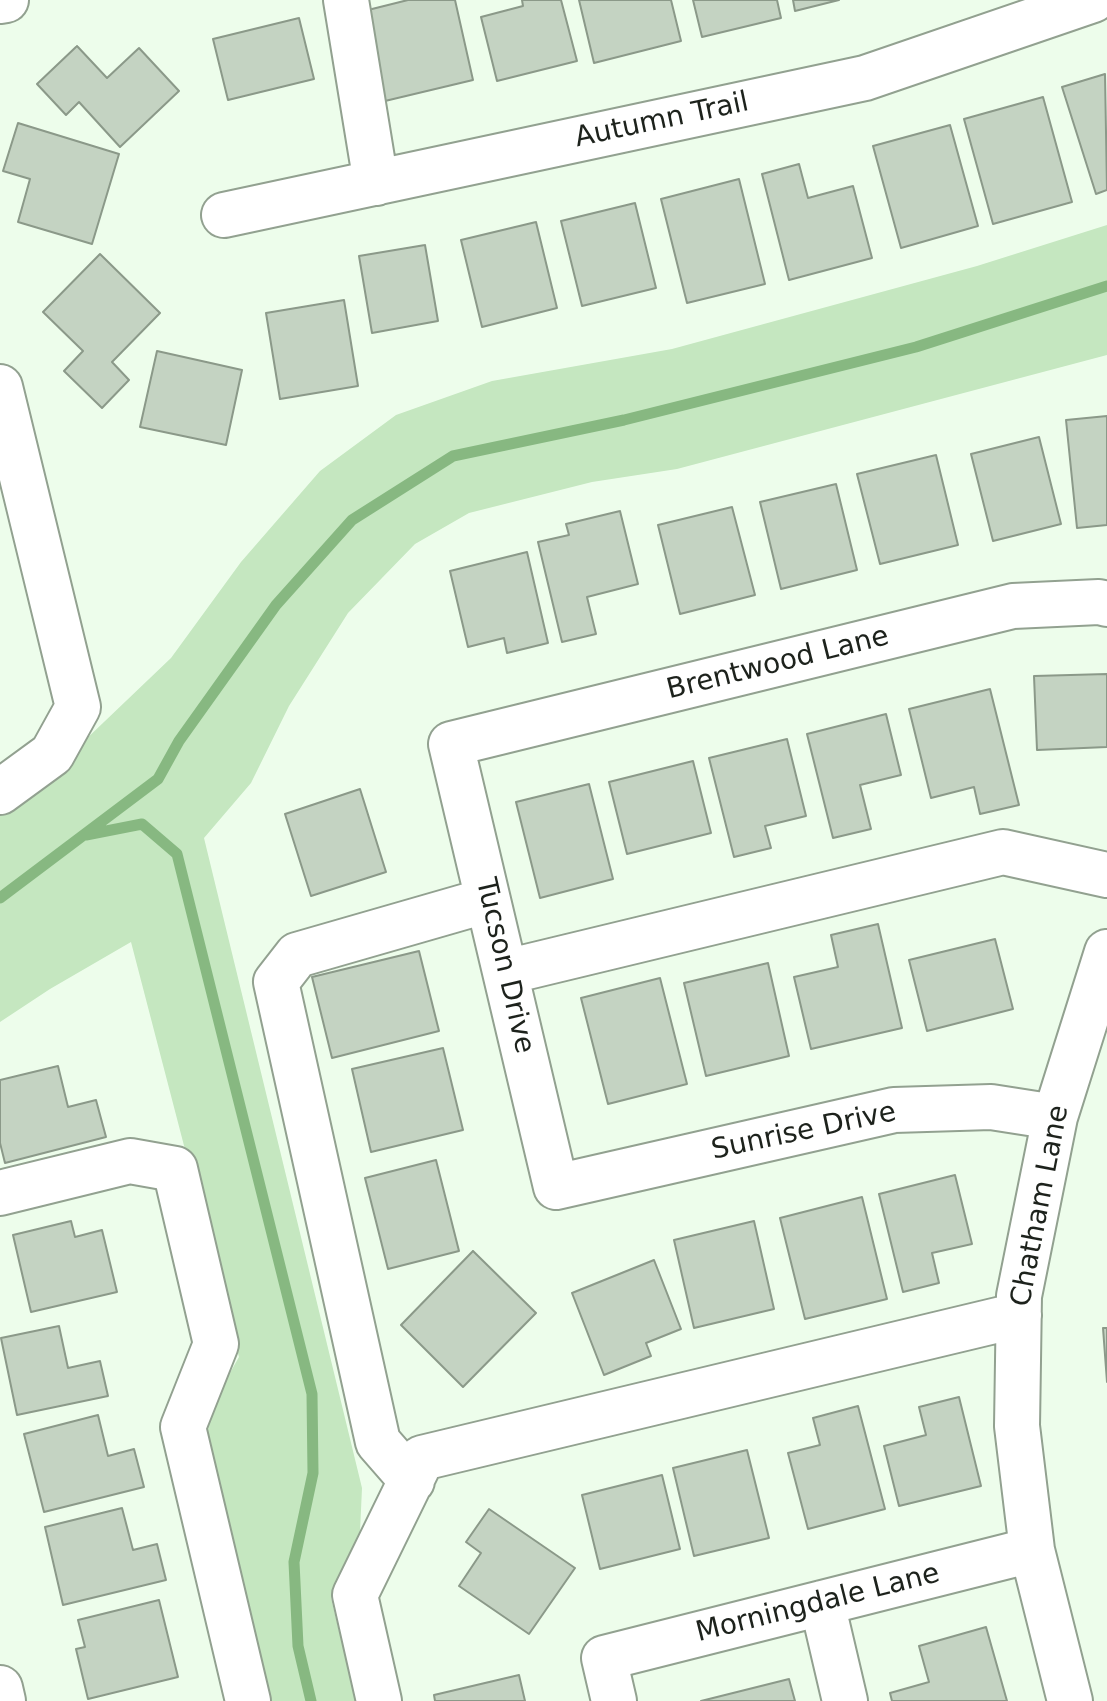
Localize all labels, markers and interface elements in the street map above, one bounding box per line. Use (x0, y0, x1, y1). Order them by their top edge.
street label: Autumn Trail (572, 86, 752, 156)
street label: Brentwood Lane (664, 620, 892, 708)
street label: Tucson Drive (467, 875, 541, 1057)
street label: Sunrise Drive (709, 1096, 899, 1168)
street label: Chatham Lane (1005, 1103, 1077, 1309)
street label: Morningdale Lane (693, 1557, 943, 1651)

